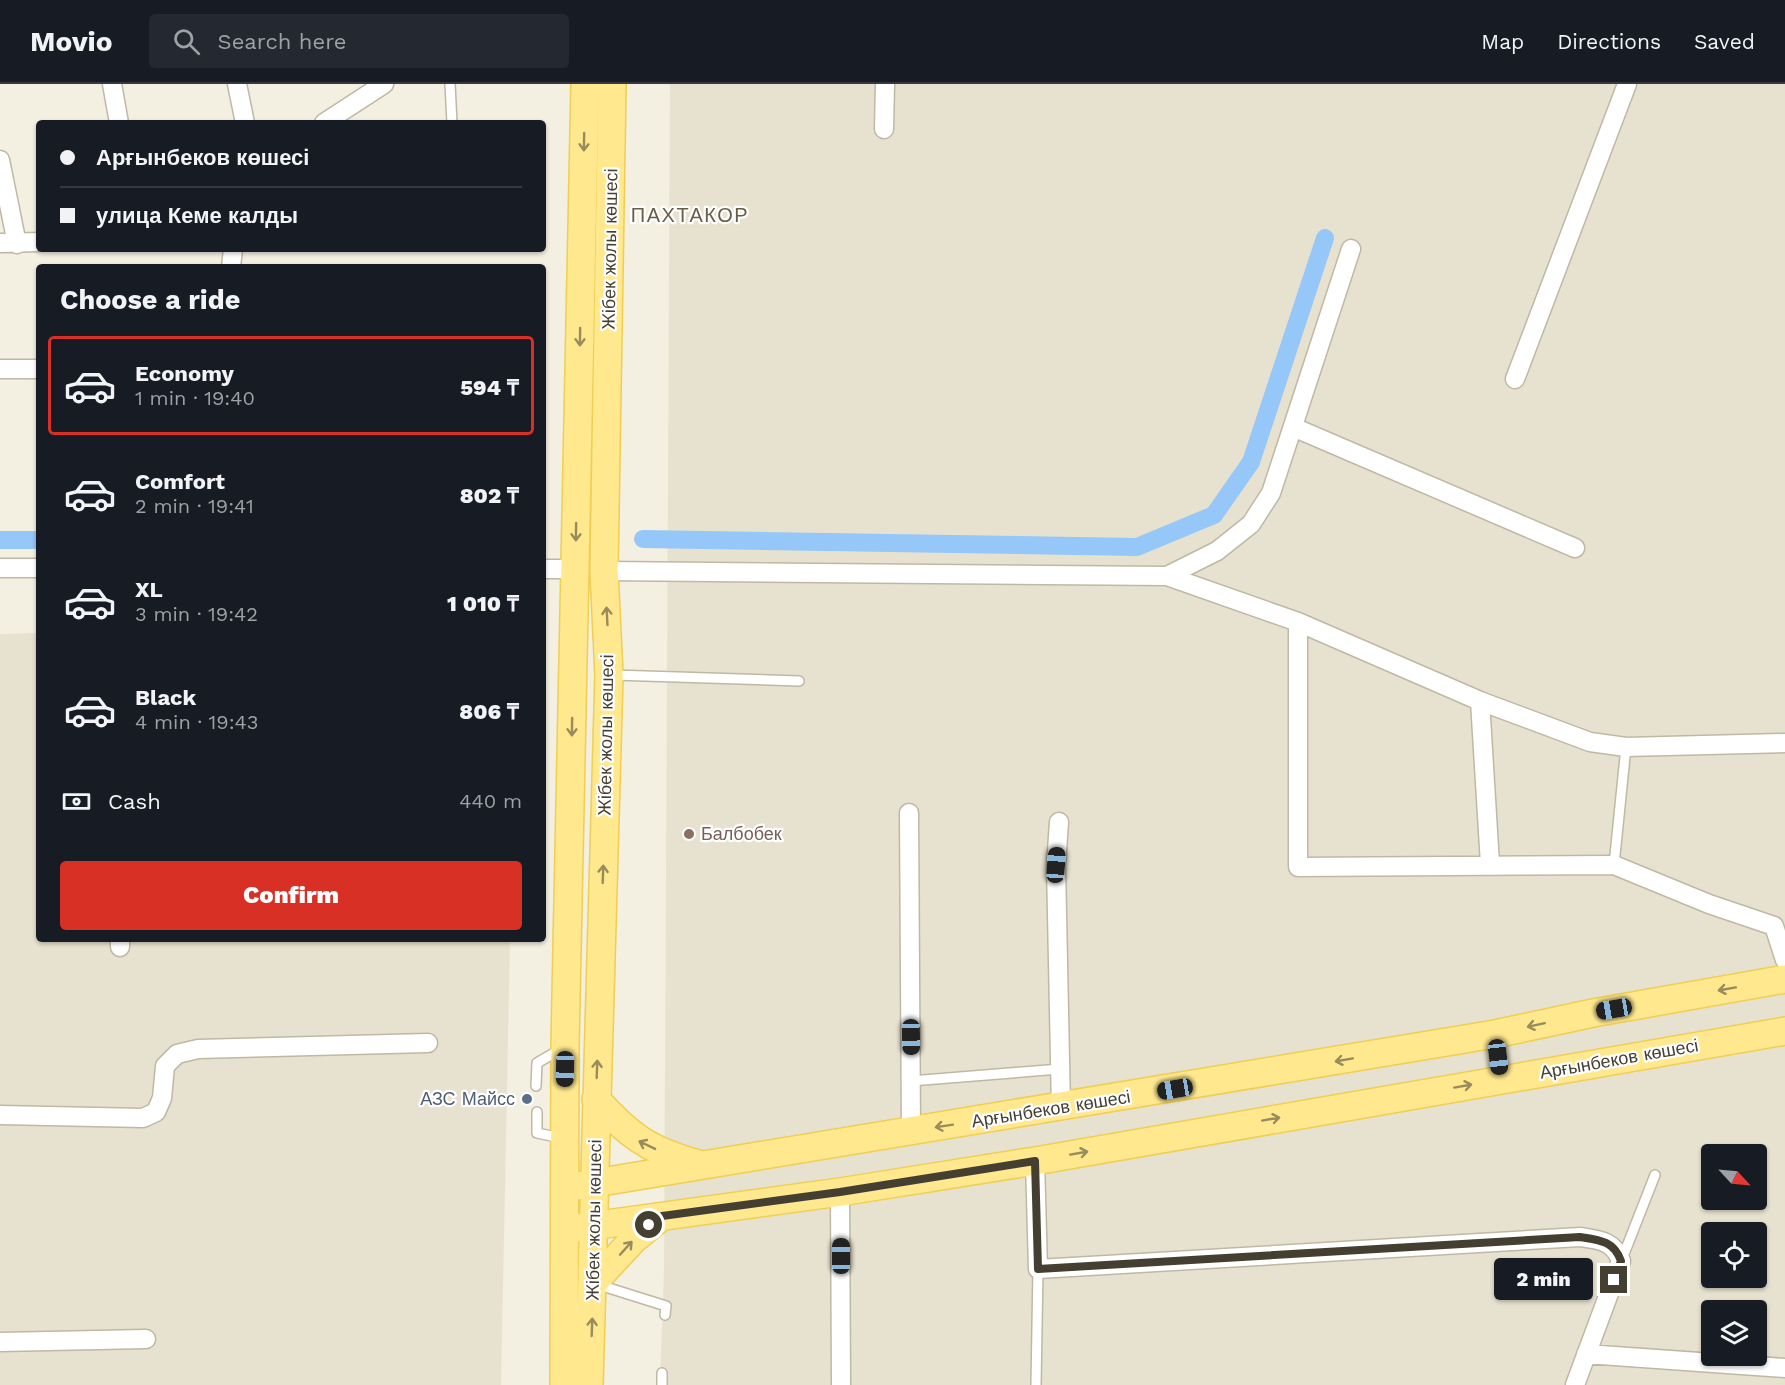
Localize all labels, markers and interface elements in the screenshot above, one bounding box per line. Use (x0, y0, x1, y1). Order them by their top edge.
search box (149, 14, 569, 68)
text: Movio (30, 25, 113, 58)
icon: search (170, 25, 203, 58)
text: Search here (218, 29, 347, 54)
text: Map (1481, 29, 1524, 54)
text: Directions (1557, 29, 1661, 54)
text: Saved (1694, 29, 1755, 54)
one-way arrow (578, 132, 590, 152)
text: Арғынбеков көшесі (96, 145, 309, 170)
street label: Жібек жолы көшесі (598, 168, 621, 330)
text: улица Кеме калды (96, 203, 298, 228)
district label: ПАХТАКОР (631, 203, 749, 227)
text: Choose a ride (60, 284, 240, 316)
one-way arrow (574, 327, 586, 347)
icon: car (63, 359, 117, 413)
text: Economy (135, 361, 234, 386)
text: 594 ₸ (460, 375, 519, 400)
text: 1 min · 19:40 (135, 386, 255, 410)
icon: car (63, 467, 117, 521)
text: Comfort (135, 469, 225, 494)
text: 802 ₸ (460, 483, 519, 508)
text: 2 min · 19:41 (135, 494, 254, 518)
one-way arrow (570, 522, 582, 542)
icon: car (63, 575, 117, 629)
text: XL (135, 577, 163, 602)
text: 1 010 ₸ (447, 591, 519, 616)
text: 3 min · 19:42 (135, 602, 258, 626)
one-way arrow (601, 606, 612, 626)
street label: Жібек жолы көшесі (594, 654, 617, 816)
icon: car (63, 683, 117, 737)
text: Black (135, 685, 196, 710)
text: 806 ₸ (459, 699, 519, 724)
text: 4 min · 19:43 (135, 710, 259, 734)
one-way arrow (566, 717, 578, 737)
icon: cash (60, 785, 93, 818)
text: Cash (108, 789, 161, 814)
text: 440 m (459, 789, 522, 813)
place label: Балбобек (701, 823, 782, 844)
marker: Балбобек (682, 827, 696, 841)
car (1046, 846, 1066, 884)
button: Confirm (60, 861, 522, 930)
one-way arrow (597, 864, 609, 884)
one-way arrow (1718, 984, 1738, 995)
car (1595, 997, 1633, 1021)
car (902, 1019, 920, 1055)
one-way arrow (1527, 1020, 1546, 1032)
street label: Арғынбеков көшесі (1538, 1034, 1700, 1083)
car (1487, 1038, 1509, 1076)
car (556, 1051, 574, 1087)
one-way arrow (1335, 1055, 1354, 1066)
one-way arrow (591, 1059, 603, 1079)
car (1156, 1077, 1194, 1101)
one-way arrow (1452, 1080, 1472, 1091)
street label: Арғынбеков көшесі (970, 1086, 1132, 1131)
place label: АЗС Майсс (420, 1088, 515, 1109)
marker: АЗС Майсс (520, 1092, 534, 1106)
one-way arrow (1260, 1113, 1280, 1124)
one-way arrow (935, 1121, 955, 1132)
street label: Жібек жолы көшесі (582, 1139, 605, 1301)
one-way arrow (639, 1139, 657, 1151)
north arrow (1701, 1144, 1767, 1210)
map controls (1701, 1144, 1767, 1366)
one-way arrow (1068, 1147, 1088, 1158)
route start (635, 1211, 662, 1238)
button: locate (1701, 1222, 1767, 1288)
car (832, 1238, 850, 1274)
one-way arrow (619, 1241, 633, 1256)
callout: 2 min (1494, 1259, 1593, 1301)
route end (1600, 1266, 1627, 1293)
text: 2 min (1516, 1267, 1571, 1291)
button: layers (1701, 1300, 1767, 1366)
one-way arrow (586, 1317, 597, 1337)

